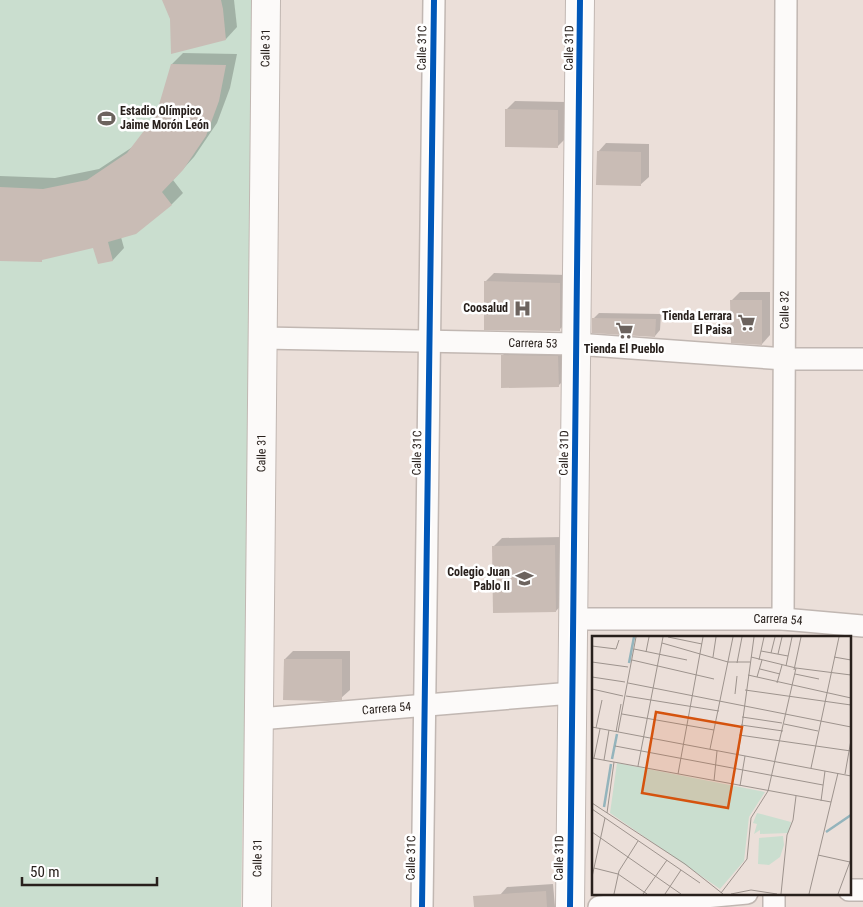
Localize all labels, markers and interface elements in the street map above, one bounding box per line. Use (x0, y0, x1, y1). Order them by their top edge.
street label: Calle 31C (415, 25, 429, 71)
street label: Calle 31D (562, 25, 576, 71)
street label: Calle 31 (258, 29, 273, 67)
place label: Estadio Olímpico Jaime Morón León (120, 104, 209, 132)
sports icon: Estadio Olímpico Jaime Morón León (96, 108, 116, 128)
street label: Calle 32 (777, 291, 792, 329)
hospital icon: Coosalud (512, 298, 532, 318)
place label: Coosalud (463, 301, 508, 315)
place label: Tienda Lerrara El Paisa (662, 309, 732, 337)
supermarket icon: Tienda Lerrara El Paisa (736, 313, 756, 333)
supermarket icon: Tienda El Pueblo (614, 320, 634, 340)
street label: Carrera 53 (508, 336, 558, 351)
place label: Tienda El Pueblo (584, 342, 664, 356)
street label: Calle 31C (410, 430, 424, 476)
street label: Calle 31D (557, 430, 571, 476)
street label: Calle 31 (254, 434, 269, 472)
place label: Colegio Juan Pablo II (447, 565, 510, 593)
school or university icon: Colegio Juan Pablo II (514, 569, 534, 589)
street label: Carrera 54 (753, 612, 803, 628)
inset map (592, 636, 850, 894)
street label: Carrera 54 (361, 699, 412, 717)
street label: Calle 31C (404, 835, 418, 881)
street label: Calle 31D (552, 835, 566, 881)
street label: Calle 31 (250, 839, 265, 877)
scale bar (22, 854, 158, 886)
text: 50 m (30, 863, 60, 881)

